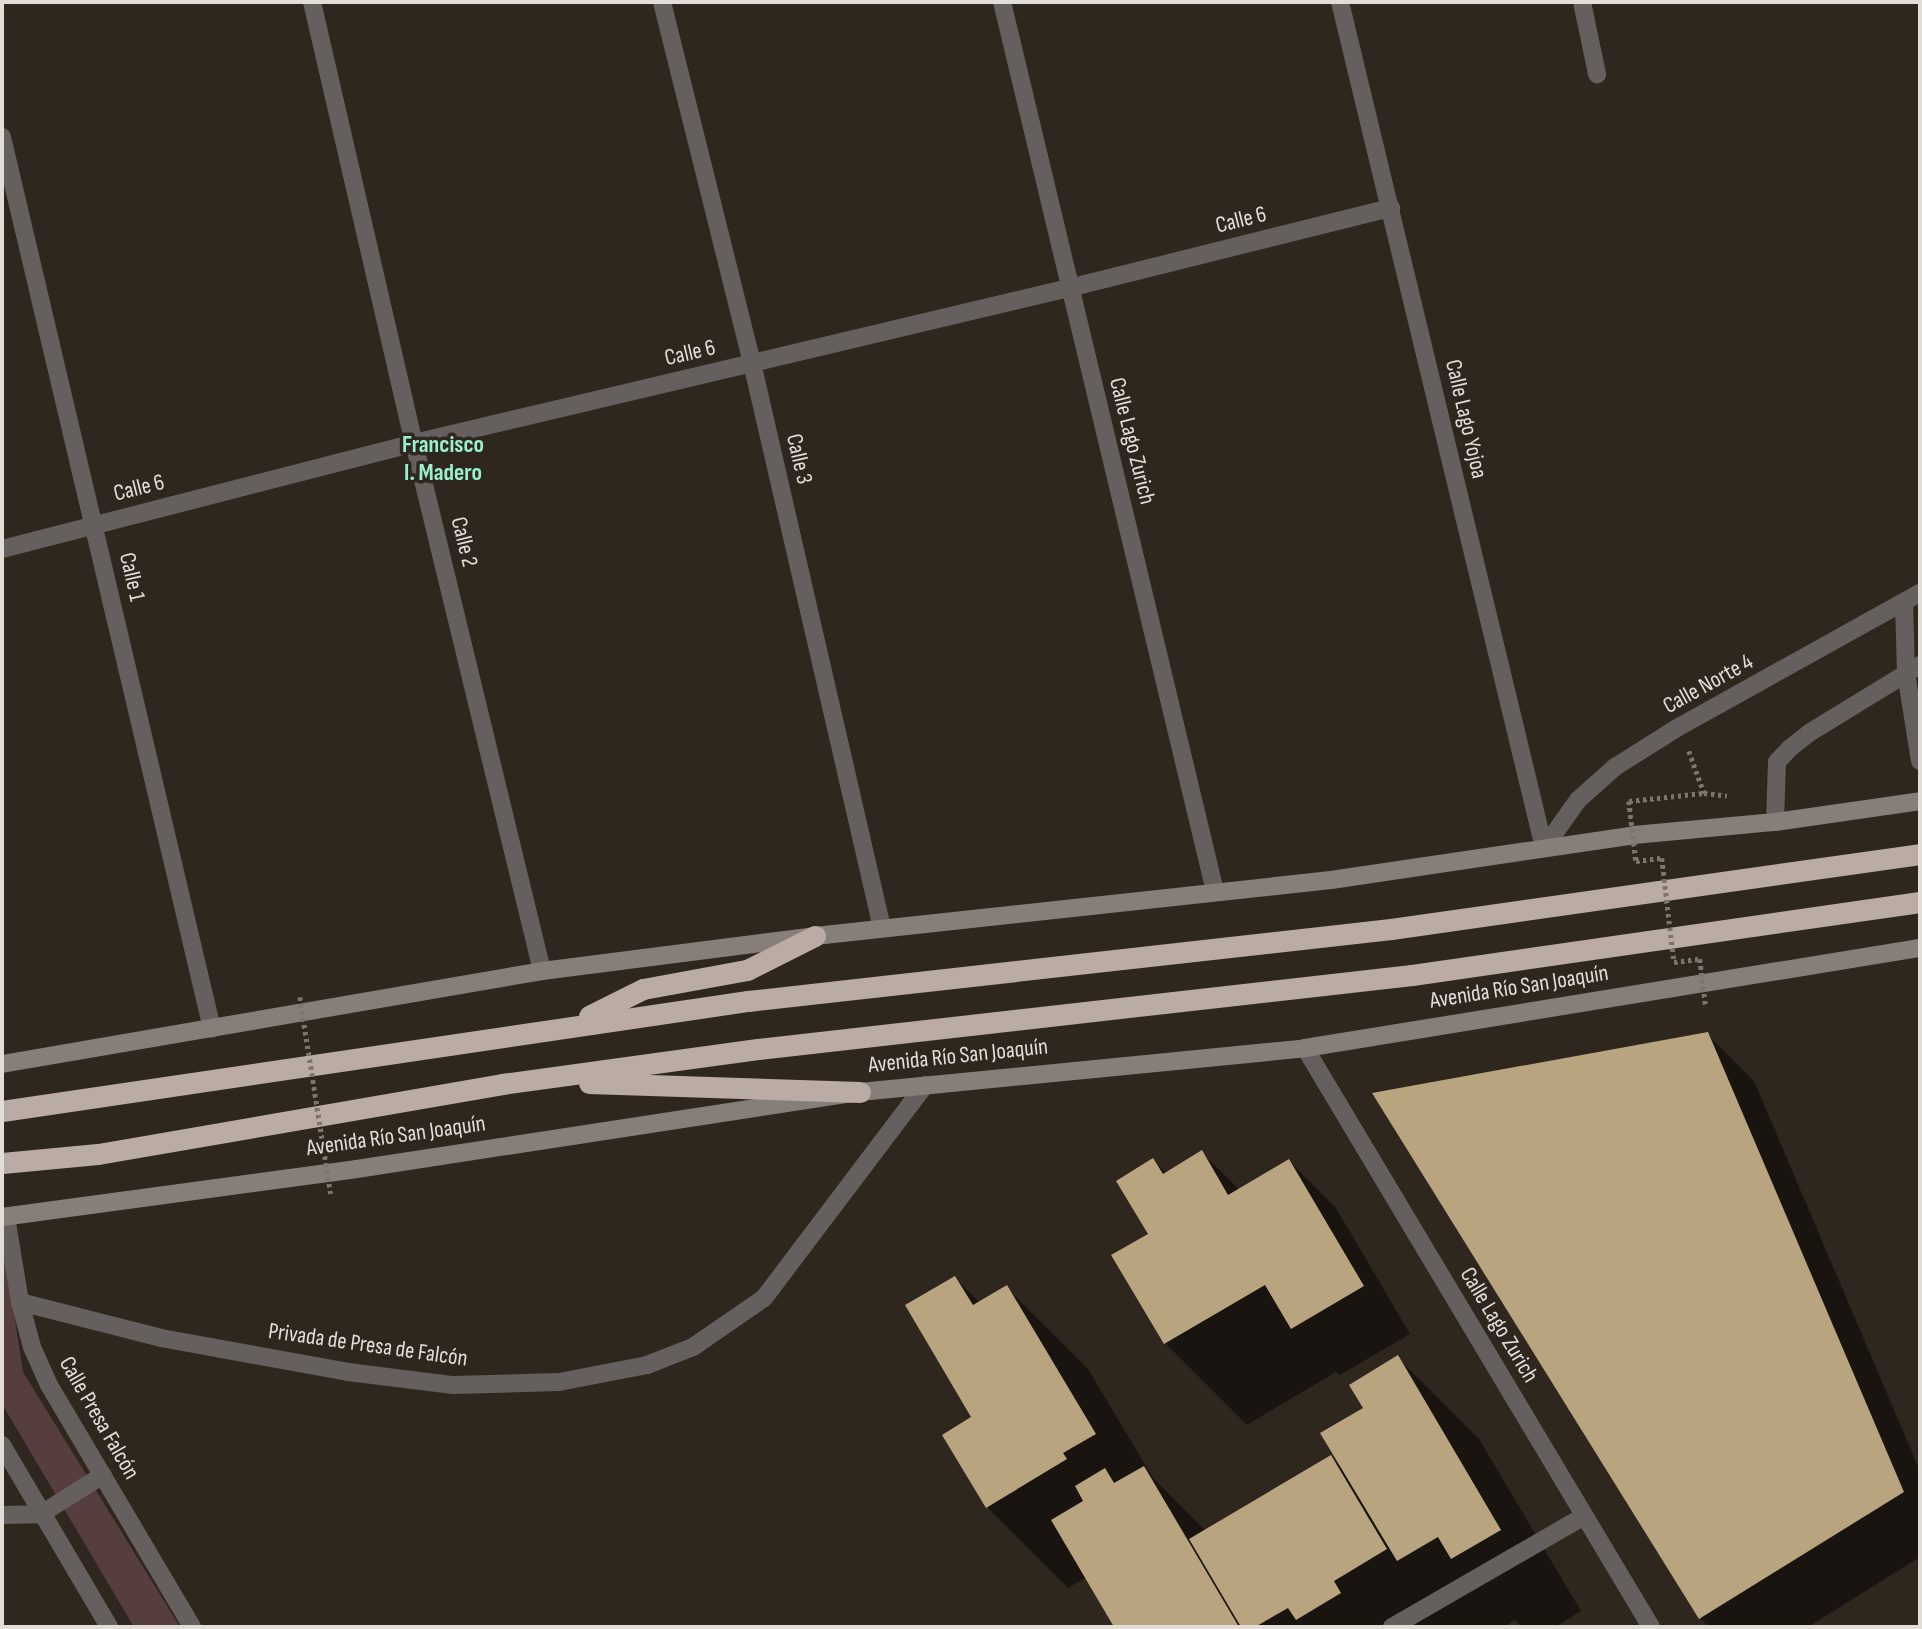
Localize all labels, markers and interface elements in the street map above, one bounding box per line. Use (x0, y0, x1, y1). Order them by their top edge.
street label: Calle 6 (1213, 200, 1269, 240)
street label: Calle 6 (662, 334, 718, 372)
street label: Calle Lago Yojoa (1439, 357, 1493, 481)
street label: Calle Lago Zurich (1103, 375, 1161, 507)
district label: Francisco I. Madero (402, 431, 484, 487)
street label: Calle 3 (780, 431, 818, 487)
street label: Calle 6 (111, 468, 167, 508)
street label: Calle 2 (444, 514, 484, 570)
street label: Calle 1 (113, 550, 151, 604)
street label: Calle Norte 4 (1658, 648, 1758, 720)
street label: Avenida Río San Joaquín (1428, 959, 1610, 1015)
street label: Avenida Río San Joaquín (867, 1033, 1049, 1079)
street label: Avenida Río San Joaquín (305, 1110, 487, 1162)
street label: Calle Lago Zurich (1454, 1262, 1544, 1388)
street label: Privada de Presa de Falcón (267, 1317, 469, 1373)
street label: Calle Presa Falcón (53, 1352, 145, 1484)

